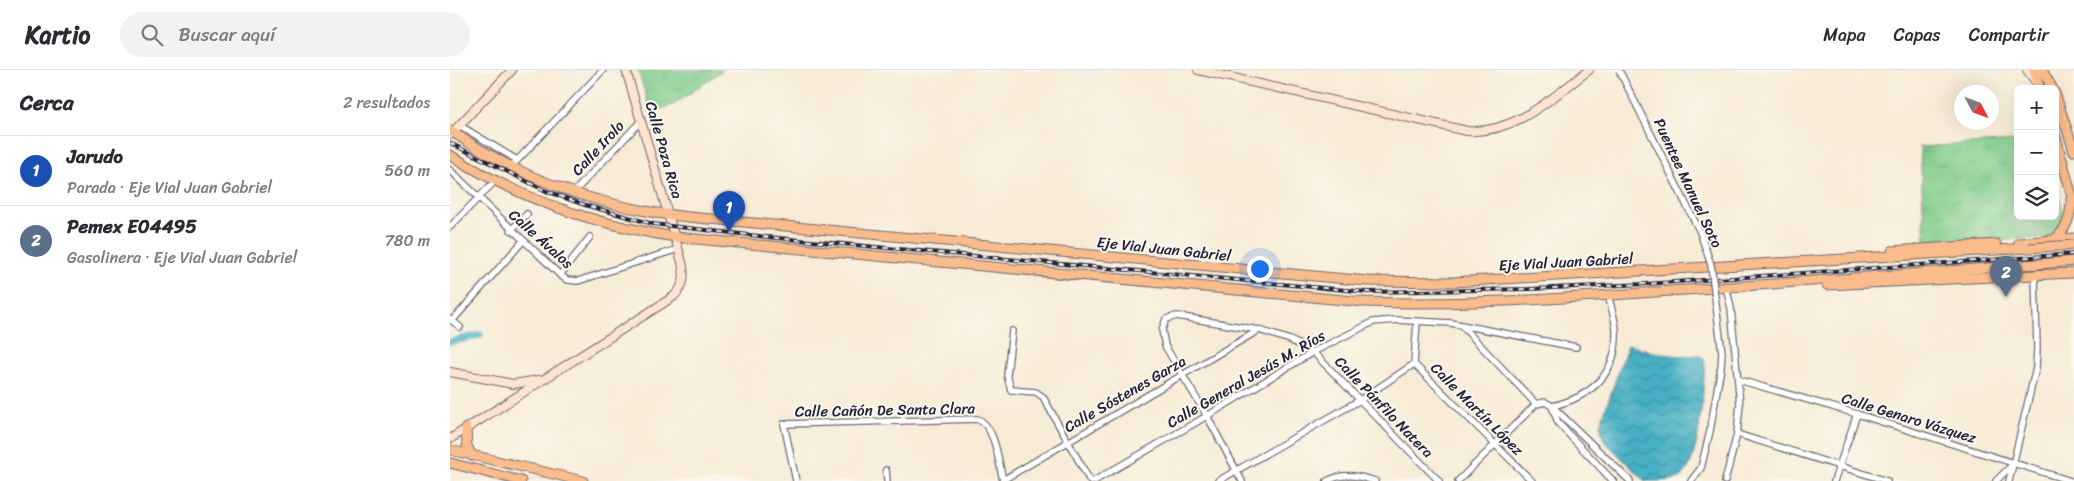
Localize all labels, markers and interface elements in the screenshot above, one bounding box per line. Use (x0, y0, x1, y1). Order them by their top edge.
search box (120, 12, 470, 57)
text: Kartio (25, 14, 90, 56)
text: Buscar aquí (178, 18, 275, 51)
text: Mapa (1823, 19, 1866, 51)
text: Capas (1894, 19, 1941, 51)
text: Compartir (1969, 19, 2049, 51)
icon: search (138, 21, 166, 49)
text: Cerca (20, 84, 74, 122)
north arrow (1954, 85, 1999, 130)
map controls (2014, 85, 2059, 220)
button: + (2014, 85, 2059, 130)
text: 2 resultados (343, 88, 430, 117)
street label: Calle Poza Rica (638, 98, 690, 202)
street label: Calle Irolo (565, 114, 631, 182)
street label: Puentee Manuel Soto (1646, 114, 1730, 253)
button: − (2014, 130, 2059, 175)
text: Jarudo (67, 140, 123, 173)
text: 1 (33, 156, 39, 185)
text: 560 m (385, 156, 430, 185)
text: Parada · Eje Vial Juan Gabriel (67, 173, 272, 202)
button: layers (2014, 175, 2059, 220)
pin: 1 (713, 191, 745, 232)
street label: Calle Ávalos (503, 203, 580, 276)
text: Pemex E04495 (67, 210, 197, 243)
text: 2 (31, 226, 41, 255)
text: 780 m (385, 226, 430, 255)
street label: Eje Vial Juan Gabriel (1096, 229, 1233, 269)
text: Gasolinera · Eje Vial Juan Gabriel (67, 243, 297, 272)
street label: Eje Vial Juan Gabriel (1498, 245, 1635, 279)
your location (1247, 256, 1273, 282)
pin: 2 (1990, 256, 2022, 297)
street label: Calle General Jesús M. Ríos (1162, 323, 1330, 435)
street label: Calle Sóstenes Garza (1059, 348, 1191, 440)
street label: Calle Pánfilo Natera (1328, 350, 1440, 464)
street label: Calle Martín López (1424, 356, 1530, 462)
street label: Calle Genaro Vázquez (1838, 385, 1980, 451)
street label: Calle Cañón De Santa Clara (795, 395, 976, 425)

